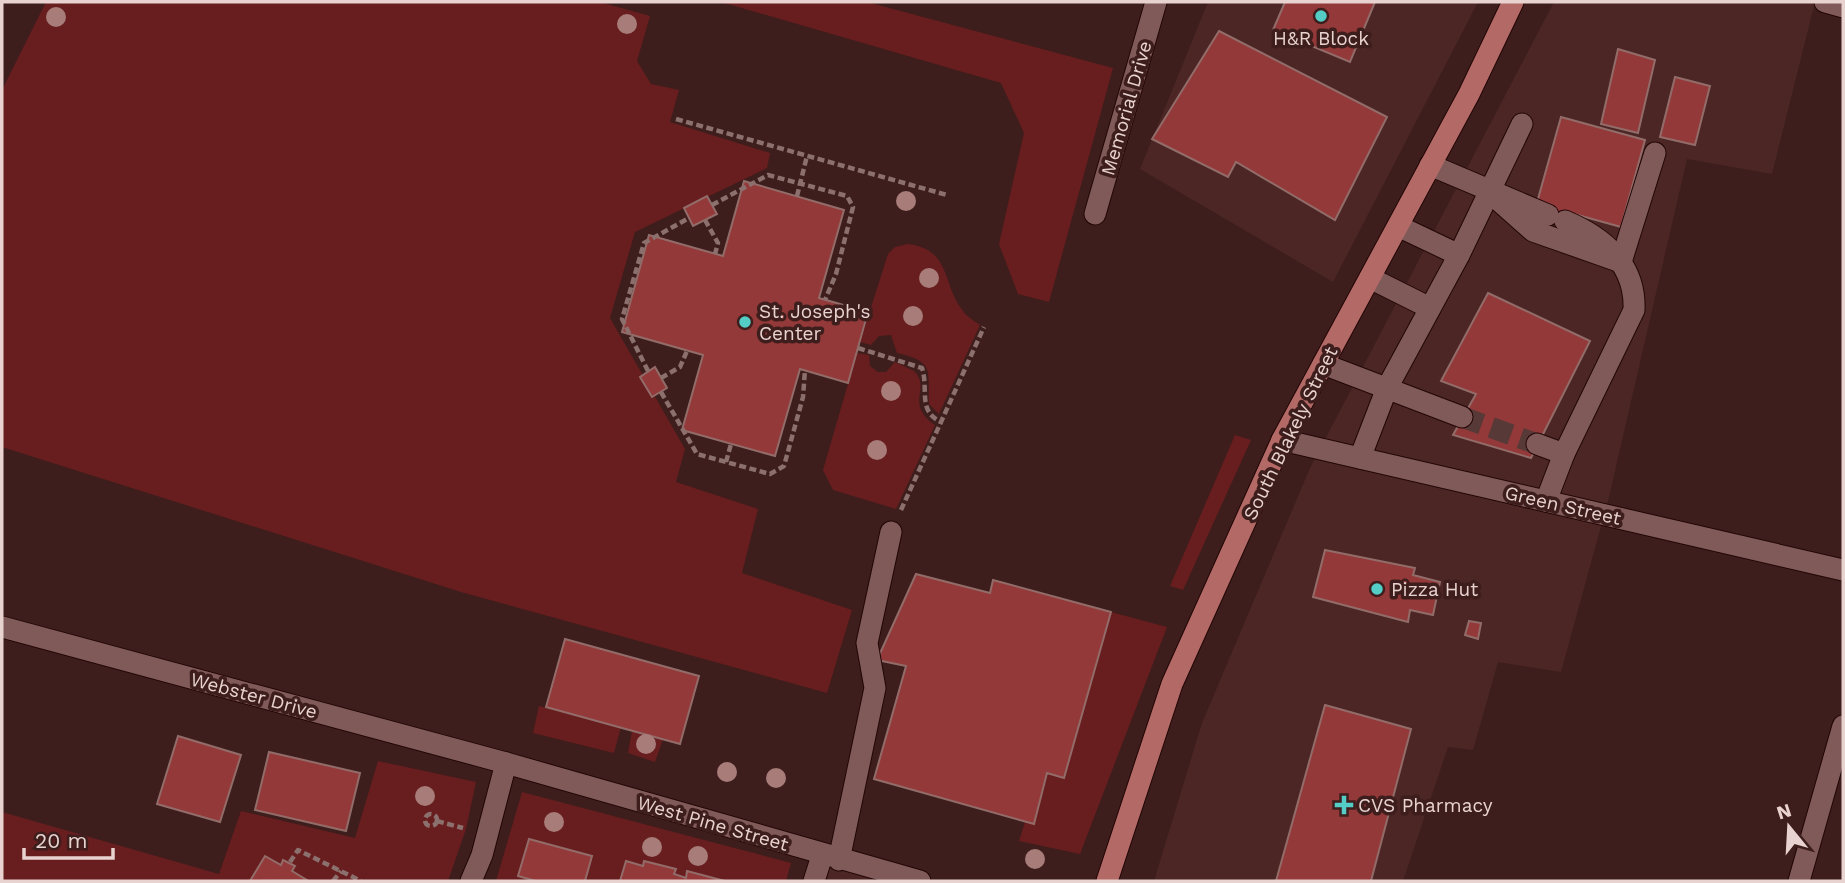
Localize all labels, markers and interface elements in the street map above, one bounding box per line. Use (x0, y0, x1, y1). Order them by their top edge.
marker: H&R Block (1313, 8, 1329, 24)
place label: H&R Block (1273, 27, 1369, 50)
street label: Memorial Drive (1096, 38, 1157, 178)
place label: St. Joseph's Center (759, 300, 871, 345)
marker: St. Joseph's Center (737, 314, 753, 330)
street label: South Blakely Street (1238, 343, 1342, 524)
street label: Green Street (1503, 481, 1623, 530)
place label: Pizza Hut (1391, 578, 1478, 601)
marker: Pizza Hut (1369, 581, 1385, 597)
street label: Webster Drive (188, 667, 320, 723)
street label: West Pine Street (635, 791, 791, 856)
north arrow (1754, 792, 1824, 862)
place label: CVS Pharmacy (1358, 794, 1493, 817)
marker: CVS Pharmacy (1336, 797, 1352, 813)
text: N (1774, 798, 1794, 824)
scale bar (24, 816, 114, 860)
text: 20 m (35, 828, 87, 853)

